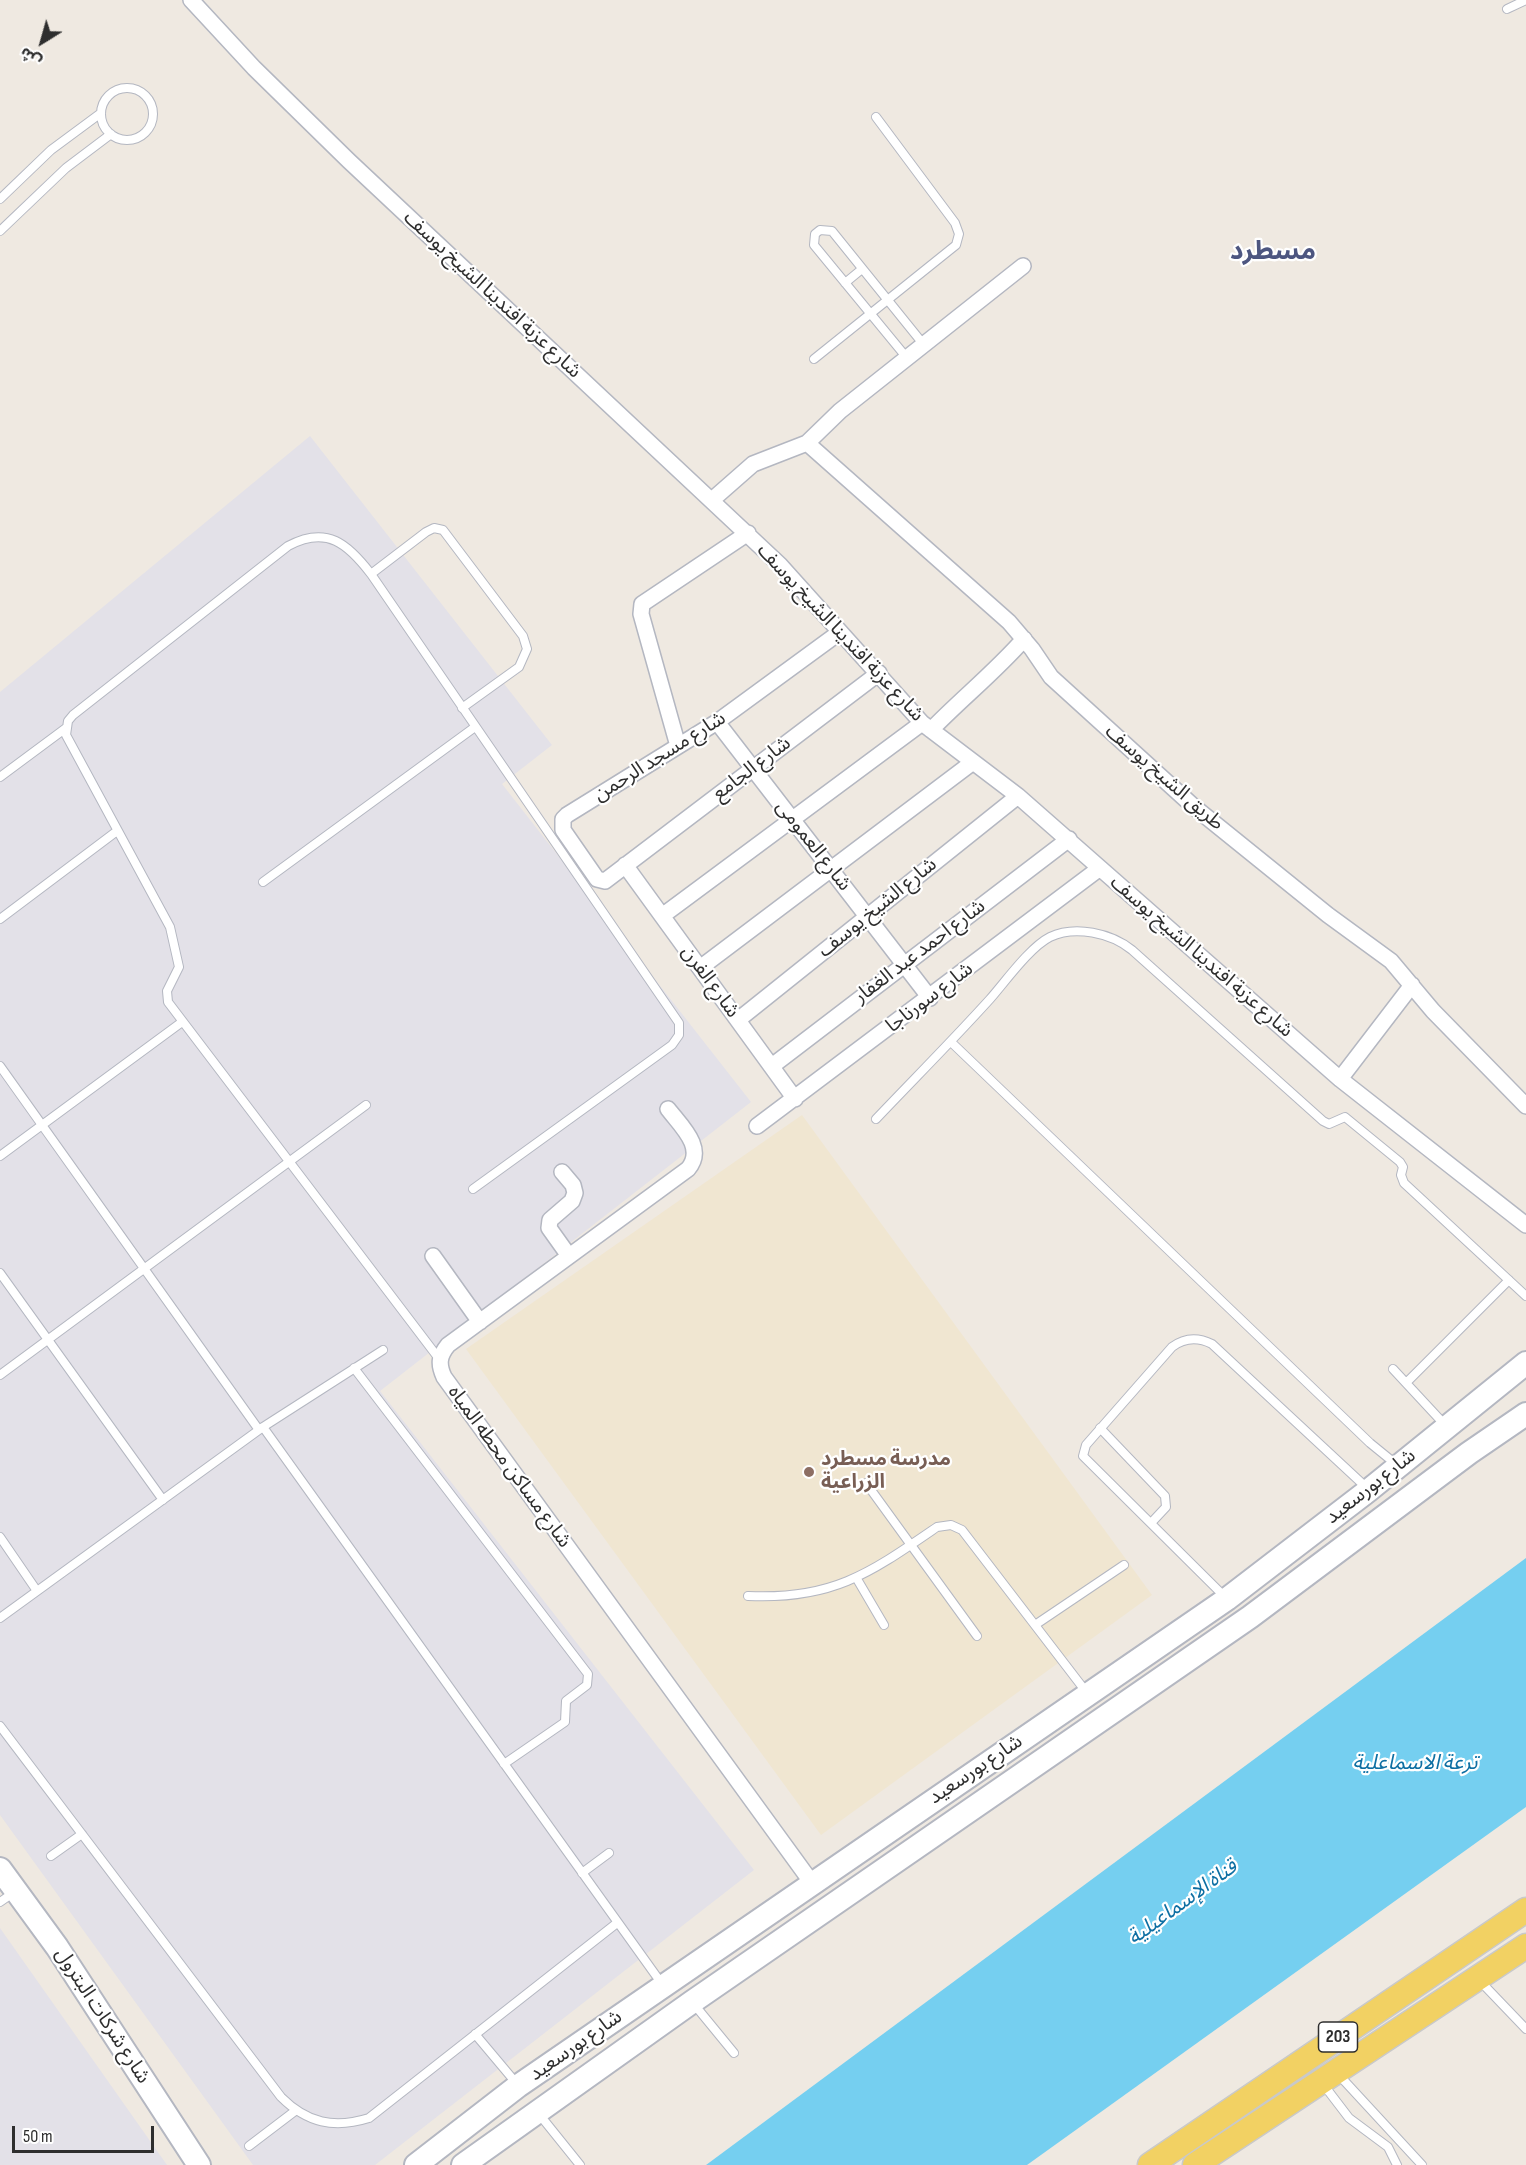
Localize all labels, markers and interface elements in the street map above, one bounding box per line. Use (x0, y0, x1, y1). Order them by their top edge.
north arrow (12, 12, 72, 72)
text: ش (16, 43, 45, 71)
street label: شارع عزبة افندينا الشيخ يوسف (398, 206, 586, 384)
district label: مسطرد (1230, 236, 1316, 268)
street label: شارع عزبة افندينا الشيخ يوسف (751, 539, 929, 727)
street label: شارع مسجد الرحمن (590, 707, 730, 807)
street label: طريق الشيخ يوسف (1100, 720, 1228, 836)
street label: شارع الجامع (708, 732, 796, 806)
street label: شارع العمومى (770, 796, 856, 896)
street label: شارع الشيخ يوسف (814, 853, 942, 963)
street label: شارع عزبة افندينا الشيخ يوسف (1105, 871, 1297, 1043)
street label: شارع احمد عبد الغفار (850, 895, 990, 1009)
street label: شارع الفرن (676, 941, 744, 1023)
street label: شارع سورناجا (882, 957, 978, 1039)
street label: شارع مساكن محطه المياه (442, 1381, 576, 1553)
street label: شارع بورسعيد (1321, 1444, 1421, 1530)
place label: مدرسة مسطرد الزراعية (821, 1448, 951, 1495)
marker: مدرسة مسطرد الزراعية (802, 1465, 816, 1479)
street label: شارع بورسعيد (925, 1730, 1027, 1810)
water label: ترعة الاسماعلية (1353, 1751, 1477, 1777)
water label: قناة الإسماعيلية (1123, 1855, 1243, 1951)
street label: شارع شركات البترول (49, 1944, 155, 2088)
street label: شارع بورسعيد (525, 2005, 627, 2087)
road number: 203 (1318, 2022, 1358, 2052)
scale bar (15, 2114, 158, 2152)
text: 50 m (23, 2126, 53, 2147)

